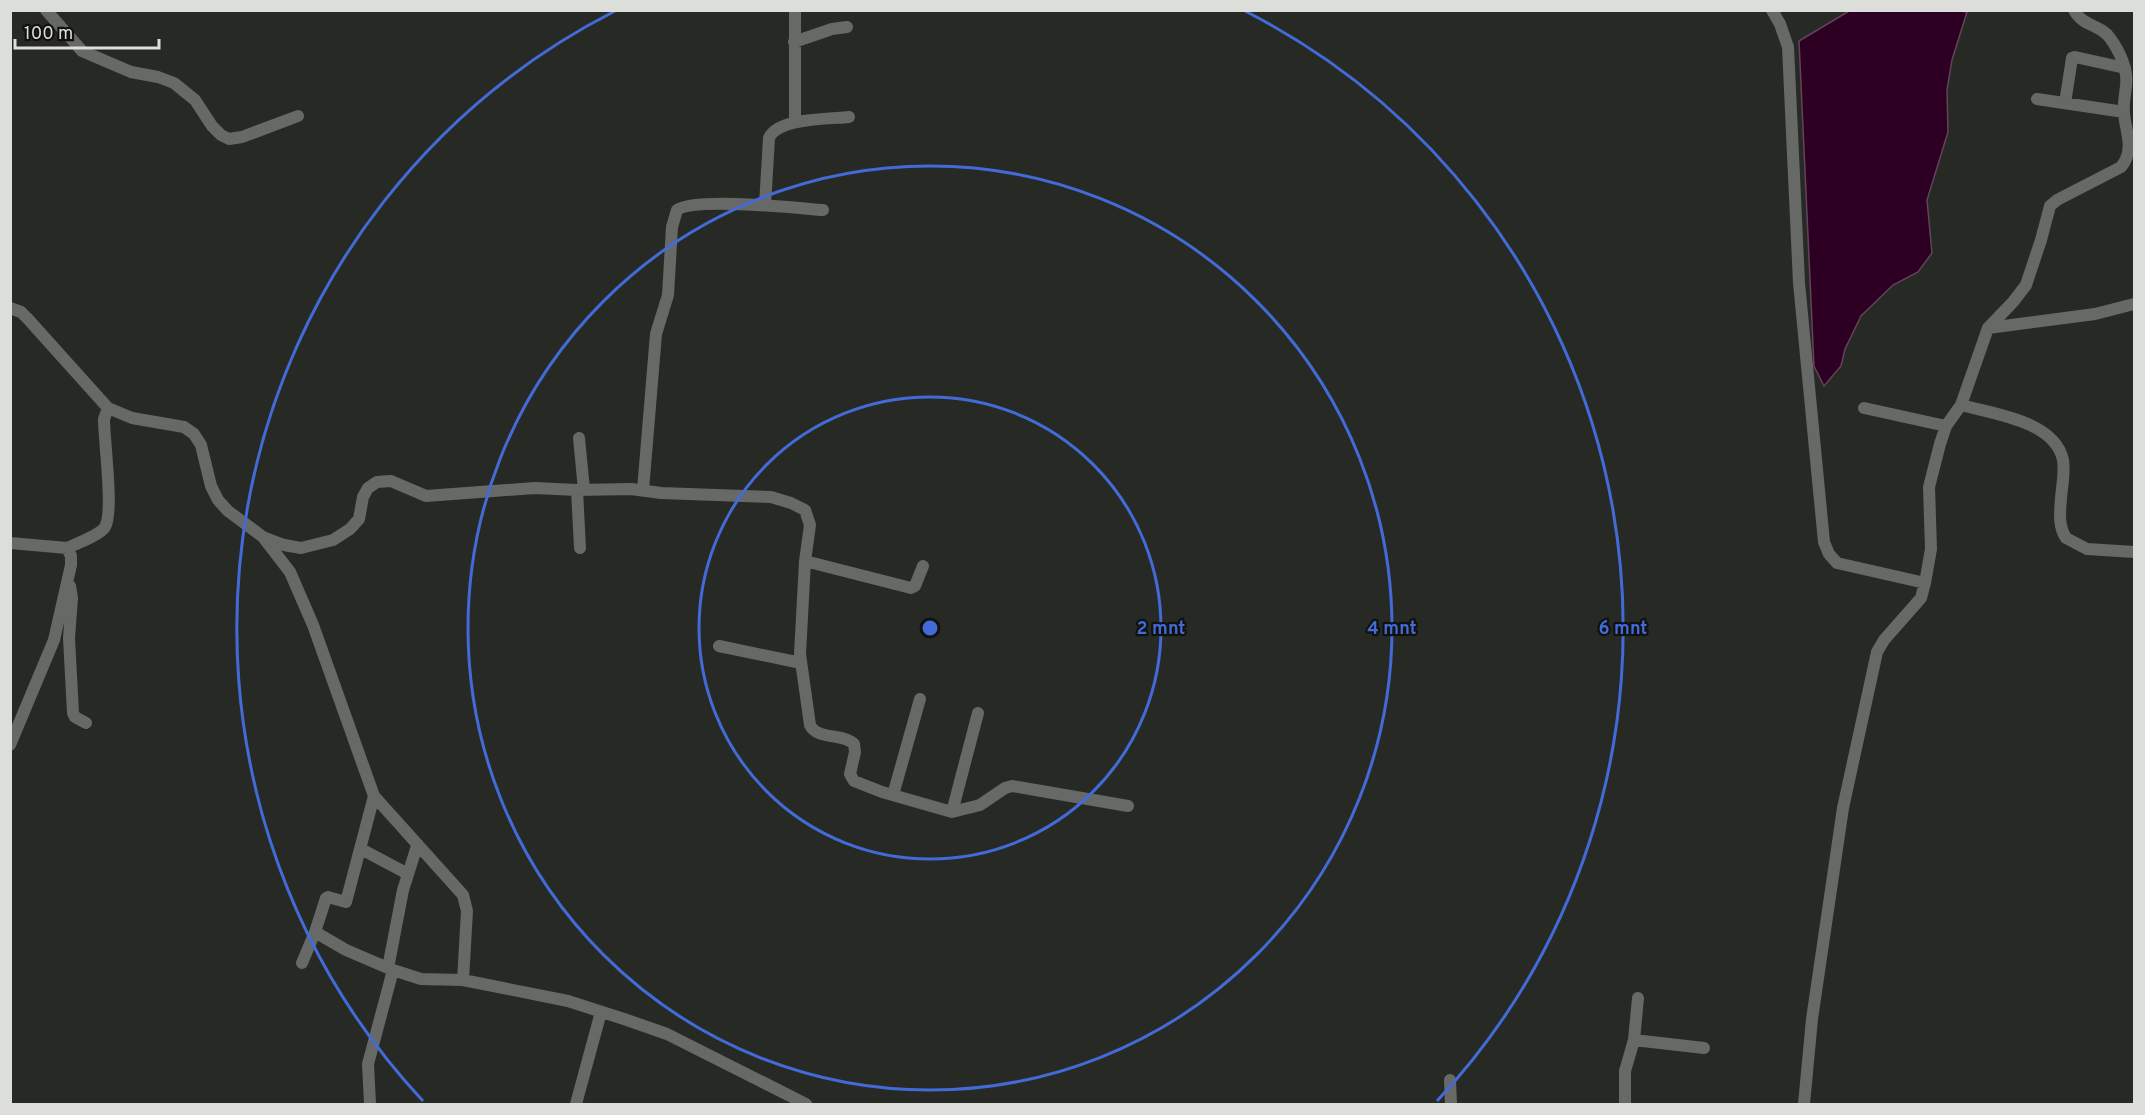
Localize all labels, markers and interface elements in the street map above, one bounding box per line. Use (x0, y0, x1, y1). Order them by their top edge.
scale bar (15, 12, 159, 50)
text: 100 m (24, 23, 73, 46)
centre of rings (920, 618, 940, 638)
text: 2 mnt (1137, 618, 1185, 641)
text: 4 mnt (1367, 618, 1417, 641)
text: 6 mnt (1599, 618, 1647, 641)

